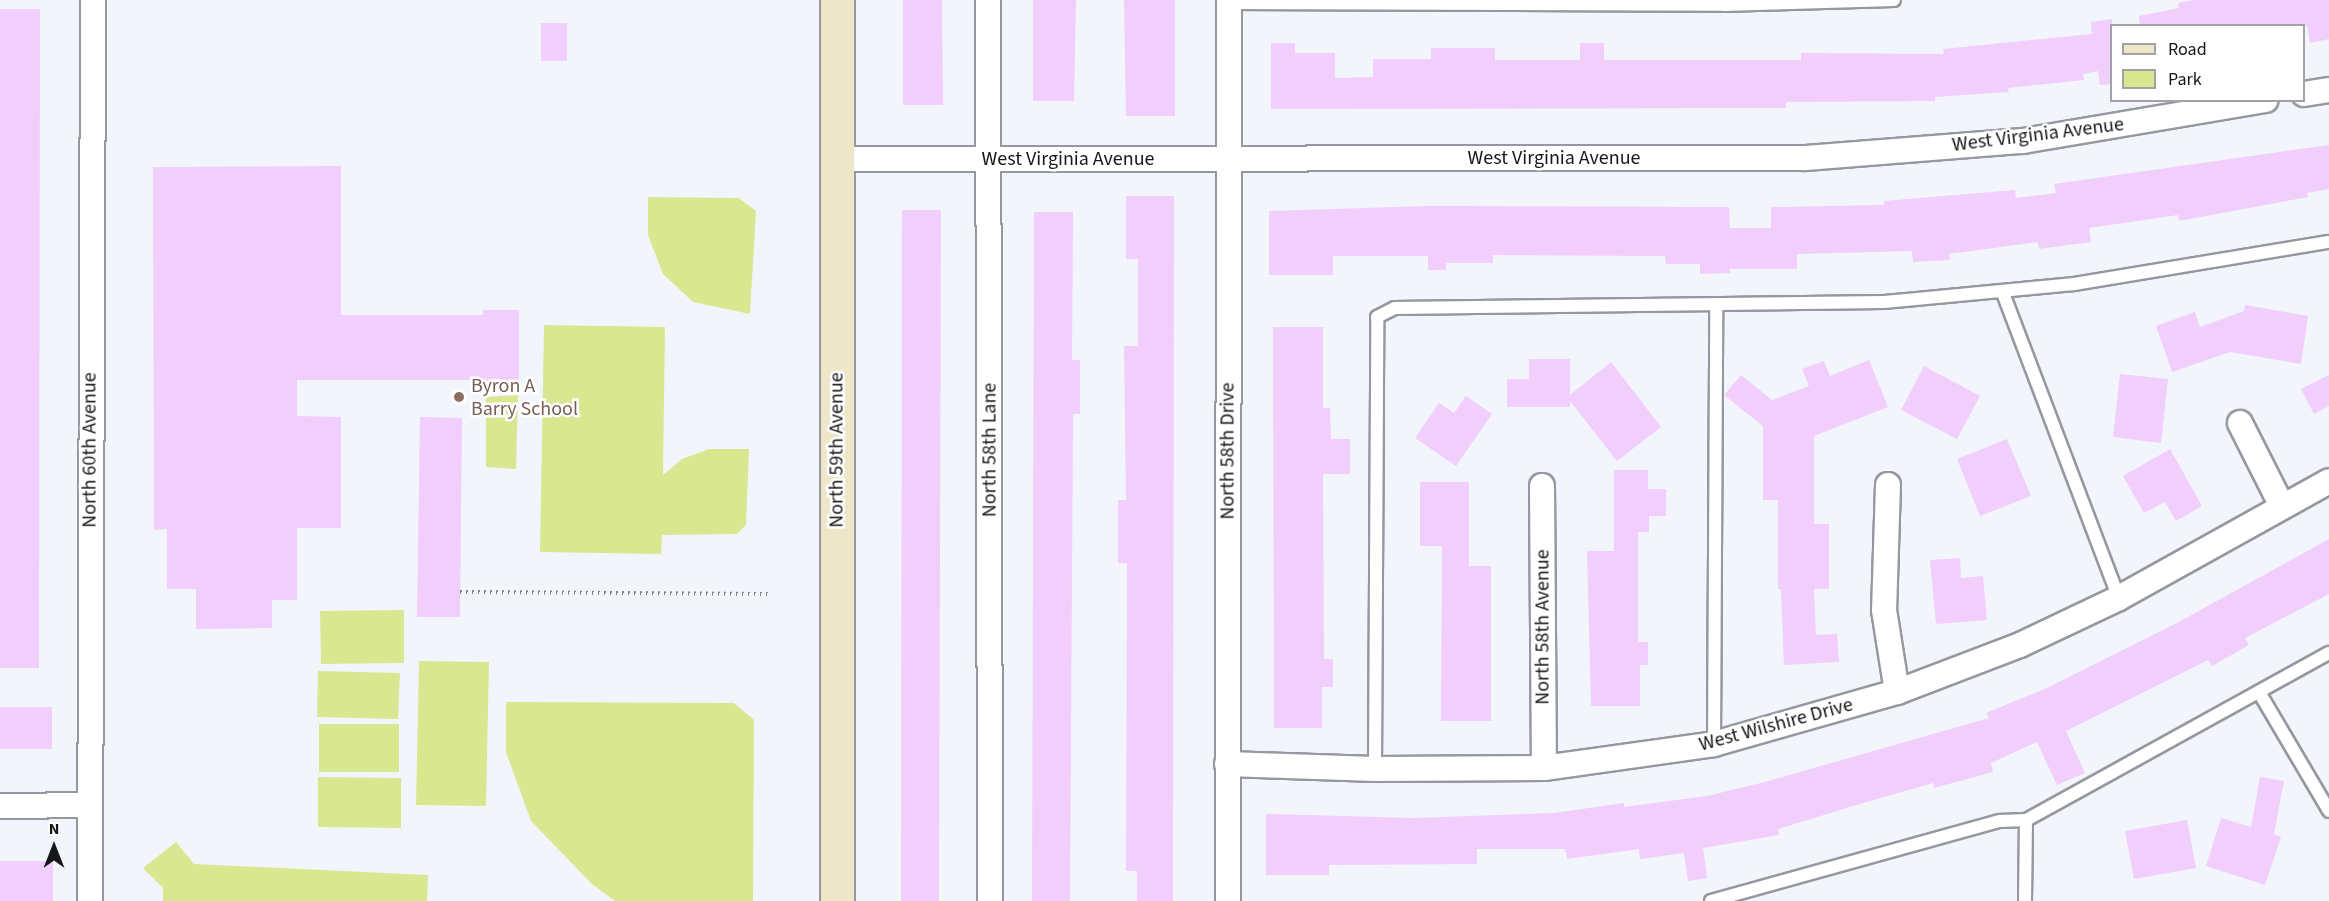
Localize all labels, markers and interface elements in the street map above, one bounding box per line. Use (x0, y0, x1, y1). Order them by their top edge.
legend (2110, 24, 2305, 102)
text: Road (2168, 37, 2207, 62)
text: Park (2168, 67, 2202, 92)
street label: West Virginia Avenue (1951, 113, 2125, 157)
street label: West Virginia Avenue (1468, 146, 1640, 170)
street label: West Virginia Avenue (982, 147, 1154, 171)
street label: North 60th Avenue (78, 372, 102, 528)
street label: North 59th Avenue (825, 372, 849, 528)
place label: Byron A Barry School (471, 374, 578, 421)
street label: North 58th Drive (1216, 382, 1240, 520)
street label: North 58th Lane (978, 383, 1002, 517)
marker: Byron A Barry School (452, 390, 466, 404)
street label: North 58th Avenue (1531, 549, 1555, 705)
street label: West Wilshire Drive (1696, 693, 1856, 757)
north arrow (24, 817, 84, 877)
text: N (49, 818, 59, 840)

